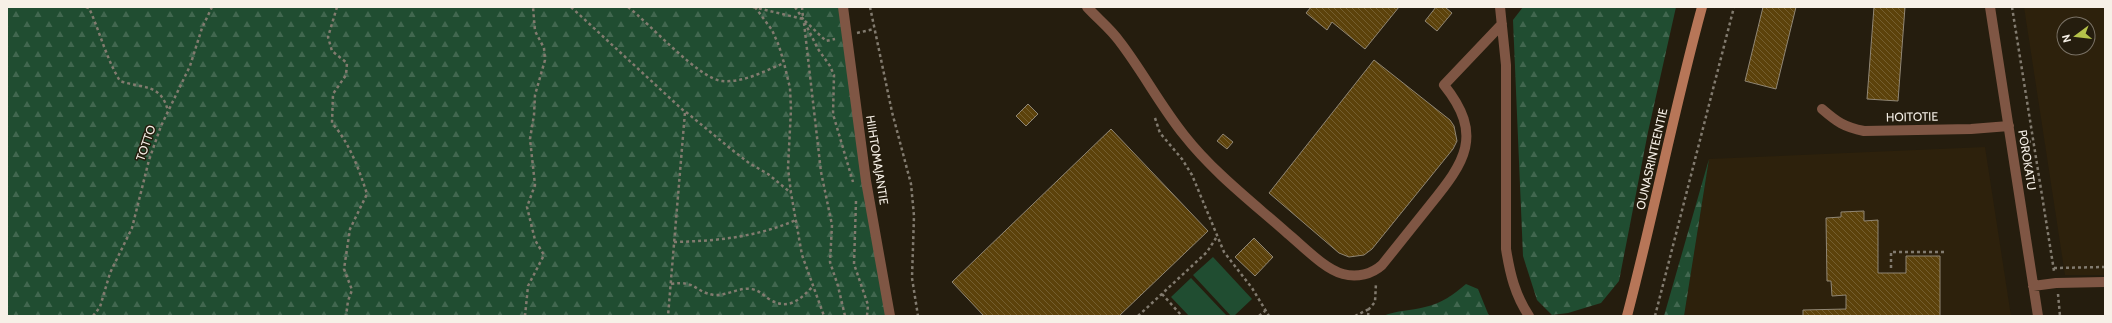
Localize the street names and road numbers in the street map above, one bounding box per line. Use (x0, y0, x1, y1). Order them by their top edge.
street label: OUNASRINTEENTIE (1633, 106, 1671, 211)
street label: HOITOTIE (1886, 109, 1938, 124)
street label: HIIHTOMAJANTIE (863, 114, 892, 206)
street label: TOTTO (132, 123, 159, 163)
street label: POROKATU (2015, 129, 2040, 191)

